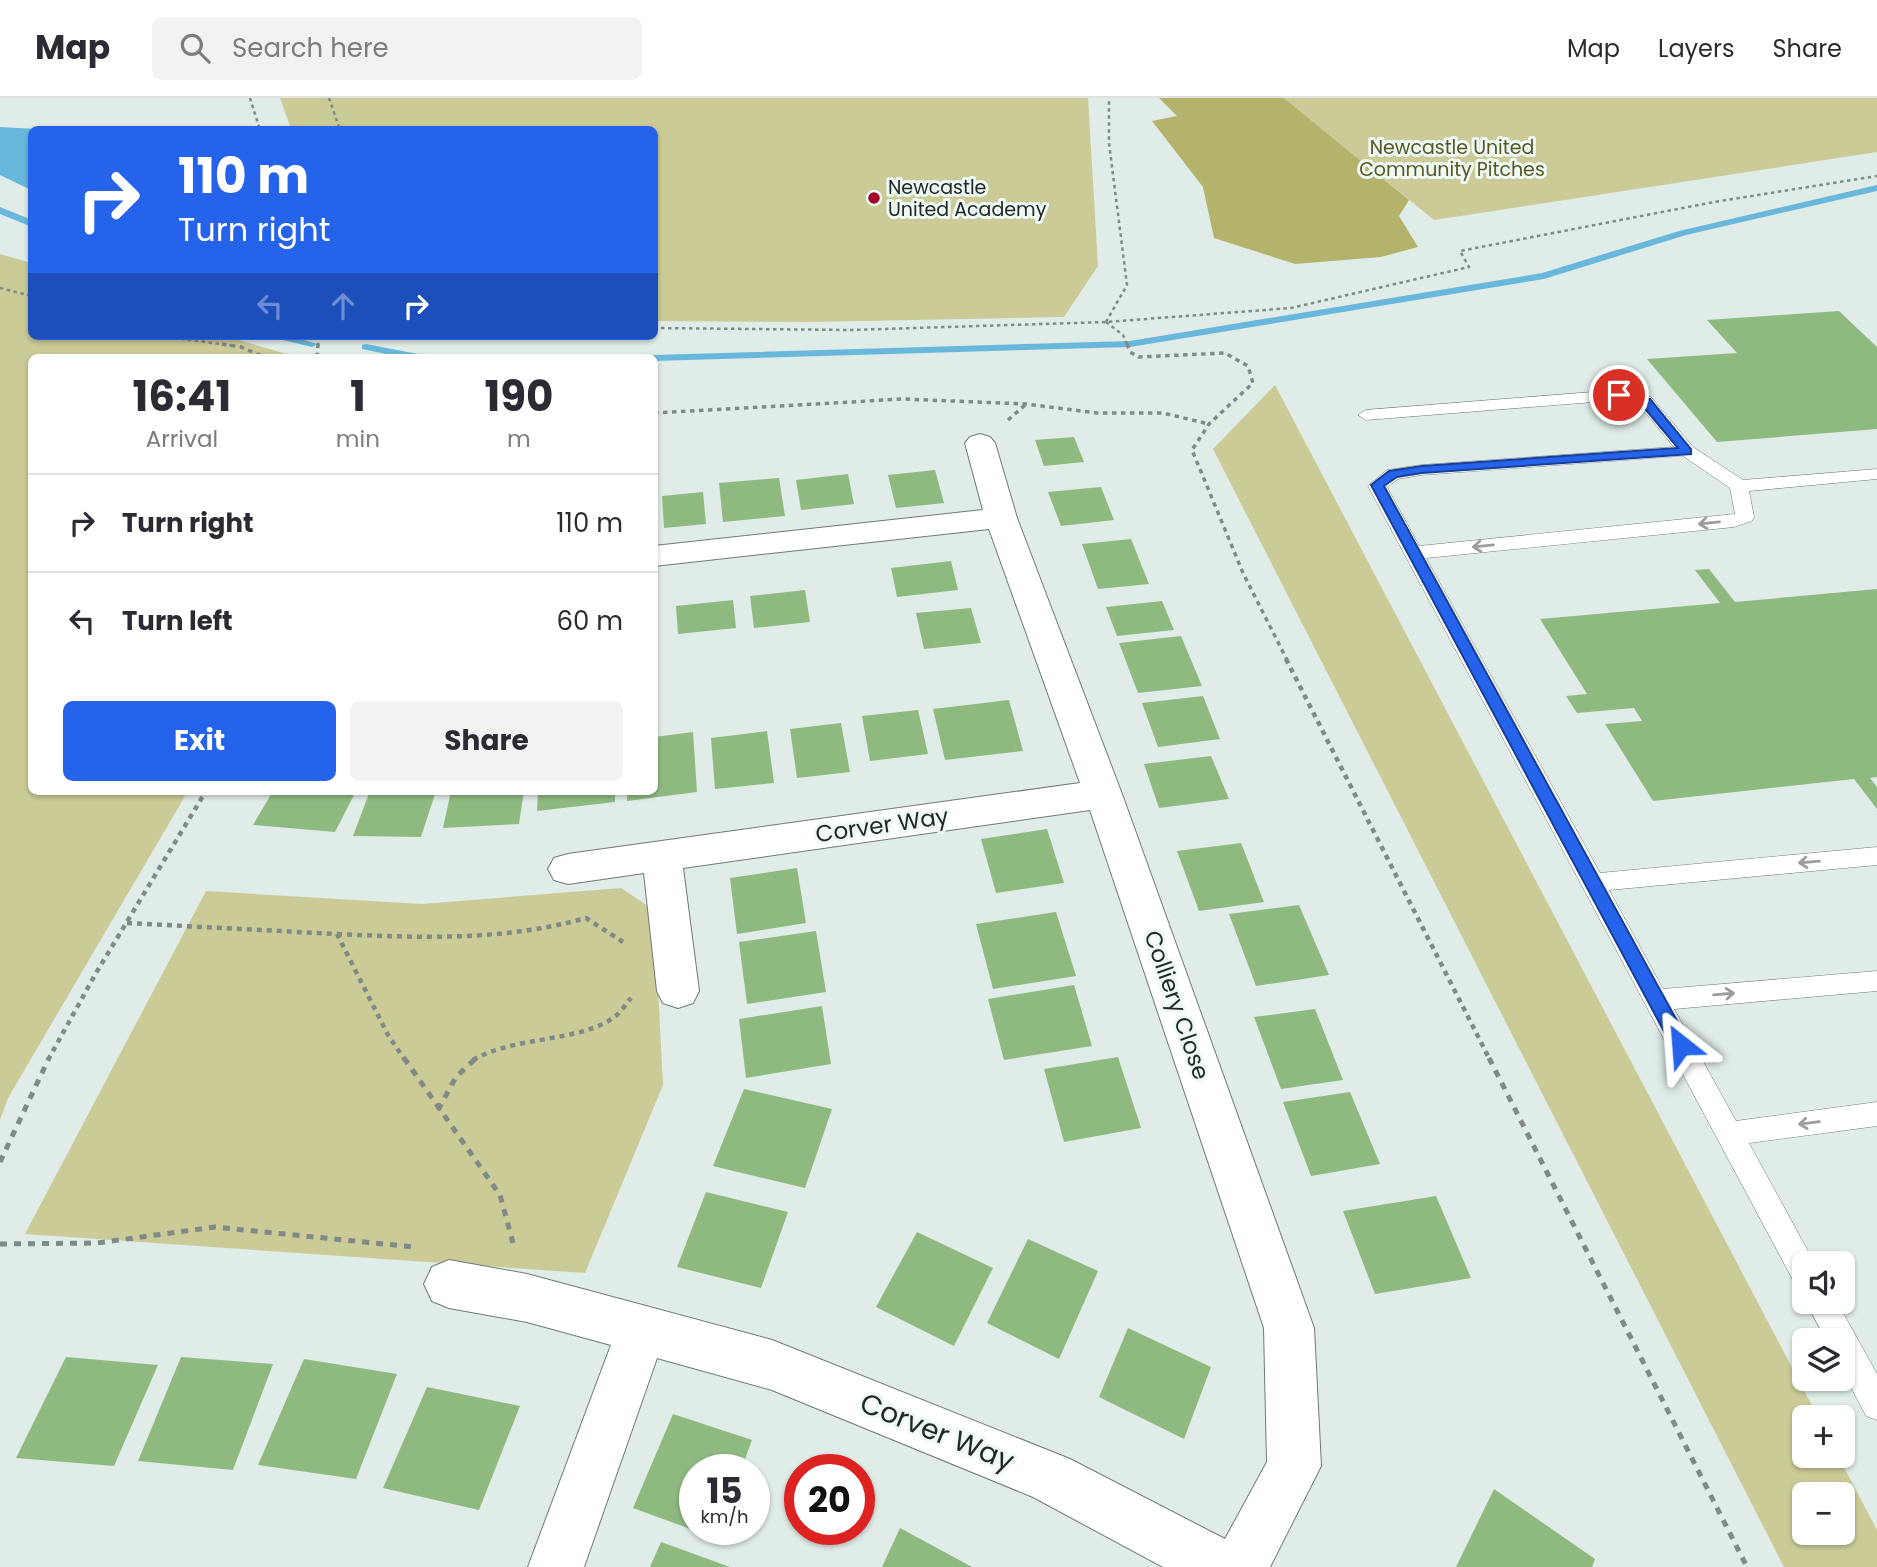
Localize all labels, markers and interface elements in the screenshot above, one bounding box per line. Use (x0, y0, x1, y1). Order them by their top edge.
search box (152, 17, 642, 80)
text: Map (35, 24, 110, 71)
icon: search (176, 29, 214, 67)
text: Search here (232, 30, 389, 66)
text: Map (1567, 32, 1620, 65)
text: Layers (1658, 32, 1734, 65)
text: Share (1772, 32, 1842, 65)
park label: Newcastle United Community Pitches (1359, 134, 1545, 183)
text: 110 m (178, 142, 309, 210)
icon: right (63, 154, 154, 245)
place label: Newcastle United Academy (888, 174, 1047, 223)
marker: Newcastle United Academy (866, 190, 882, 206)
text: Turn right (178, 207, 330, 252)
icon: left (251, 287, 289, 325)
icon: ahead (324, 287, 362, 325)
icon: right (397, 287, 435, 325)
pin (1589, 365, 1649, 425)
text: 16:41 (133, 367, 231, 426)
text: 1 (350, 367, 366, 426)
text: 190 (484, 367, 553, 426)
icon: arrive (1600, 376, 1638, 414)
text: Arrival (146, 423, 218, 455)
text: min (336, 423, 380, 455)
text: m (507, 423, 531, 455)
icon: right (63, 504, 101, 542)
text: Turn right (122, 505, 254, 541)
text: 110 m (556, 505, 623, 541)
one-way arrow (1699, 517, 1721, 530)
one-way arrow (1472, 540, 1495, 553)
icon: left (63, 602, 101, 640)
text: Turn left (122, 603, 233, 639)
text: 60 m (556, 603, 623, 639)
button: Exit (63, 701, 336, 781)
button: Share (350, 701, 623, 781)
street label: Corver Way (813, 800, 951, 850)
one-way arrow (1798, 856, 1821, 869)
street label: Colliery Close (1137, 926, 1217, 1084)
one-way arrow (1712, 987, 1735, 1000)
position arrow (1644, 1008, 1718, 1082)
one-way arrow (1799, 1117, 1821, 1130)
map controls (1792, 1251, 1855, 1545)
button: sound (1792, 1251, 1855, 1314)
button: layers (1792, 1328, 1855, 1391)
street label: Corver Way (854, 1383, 1020, 1481)
button: + (1792, 1405, 1855, 1468)
speed limit sign: 20 (784, 1454, 875, 1545)
text: 15 (707, 1466, 742, 1515)
button: − (1792, 1482, 1855, 1545)
text: km/h (701, 1504, 748, 1529)

